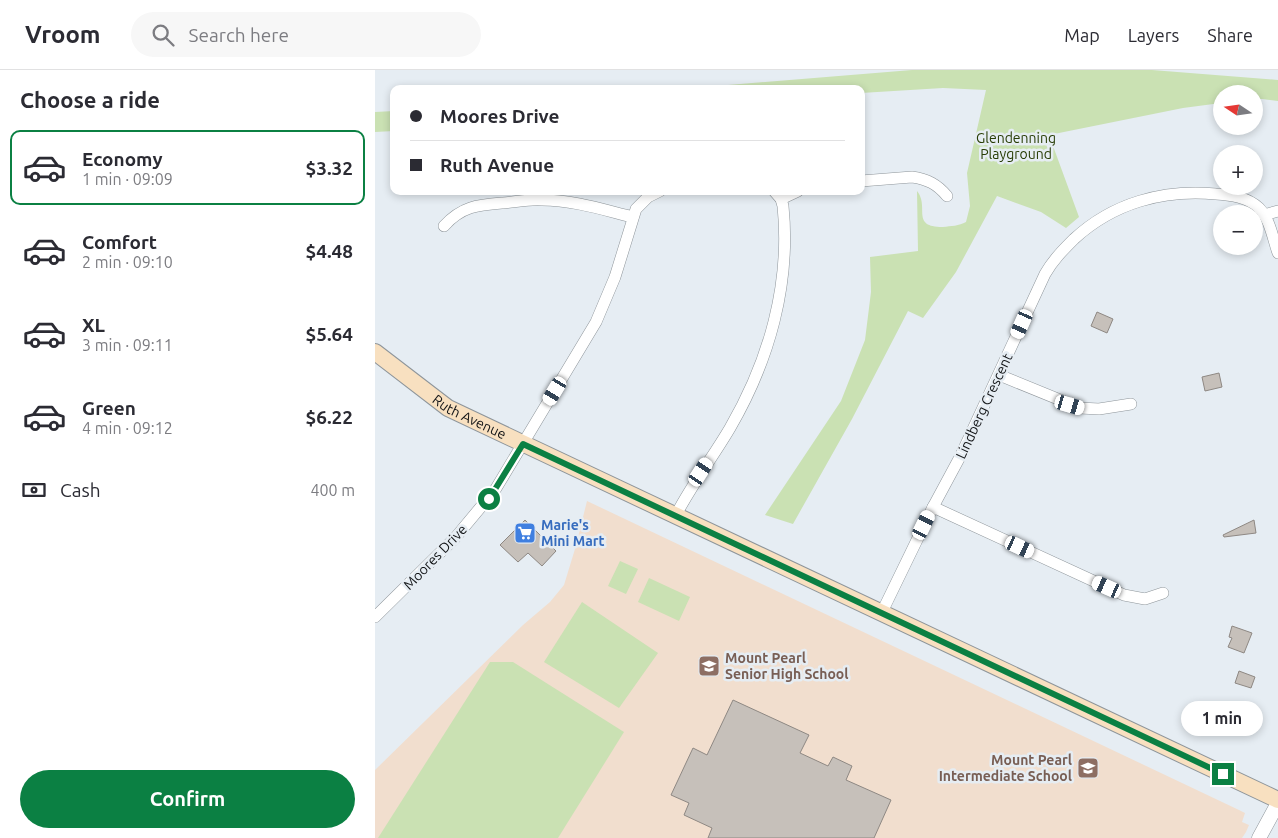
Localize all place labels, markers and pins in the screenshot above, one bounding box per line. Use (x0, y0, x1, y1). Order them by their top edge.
place label: Marie's Mini Mart (541, 517, 605, 549)
supermarket icon: Marie's Mini Mart (513, 521, 537, 545)
place label: Mount Pearl Senior High School (725, 650, 849, 682)
school or university icon: Mount Pearl Senior High School (697, 654, 721, 678)
place label: Mount Pearl Intermediate School (939, 752, 1072, 784)
school or university icon: Mount Pearl Intermediate School (1076, 756, 1100, 780)

